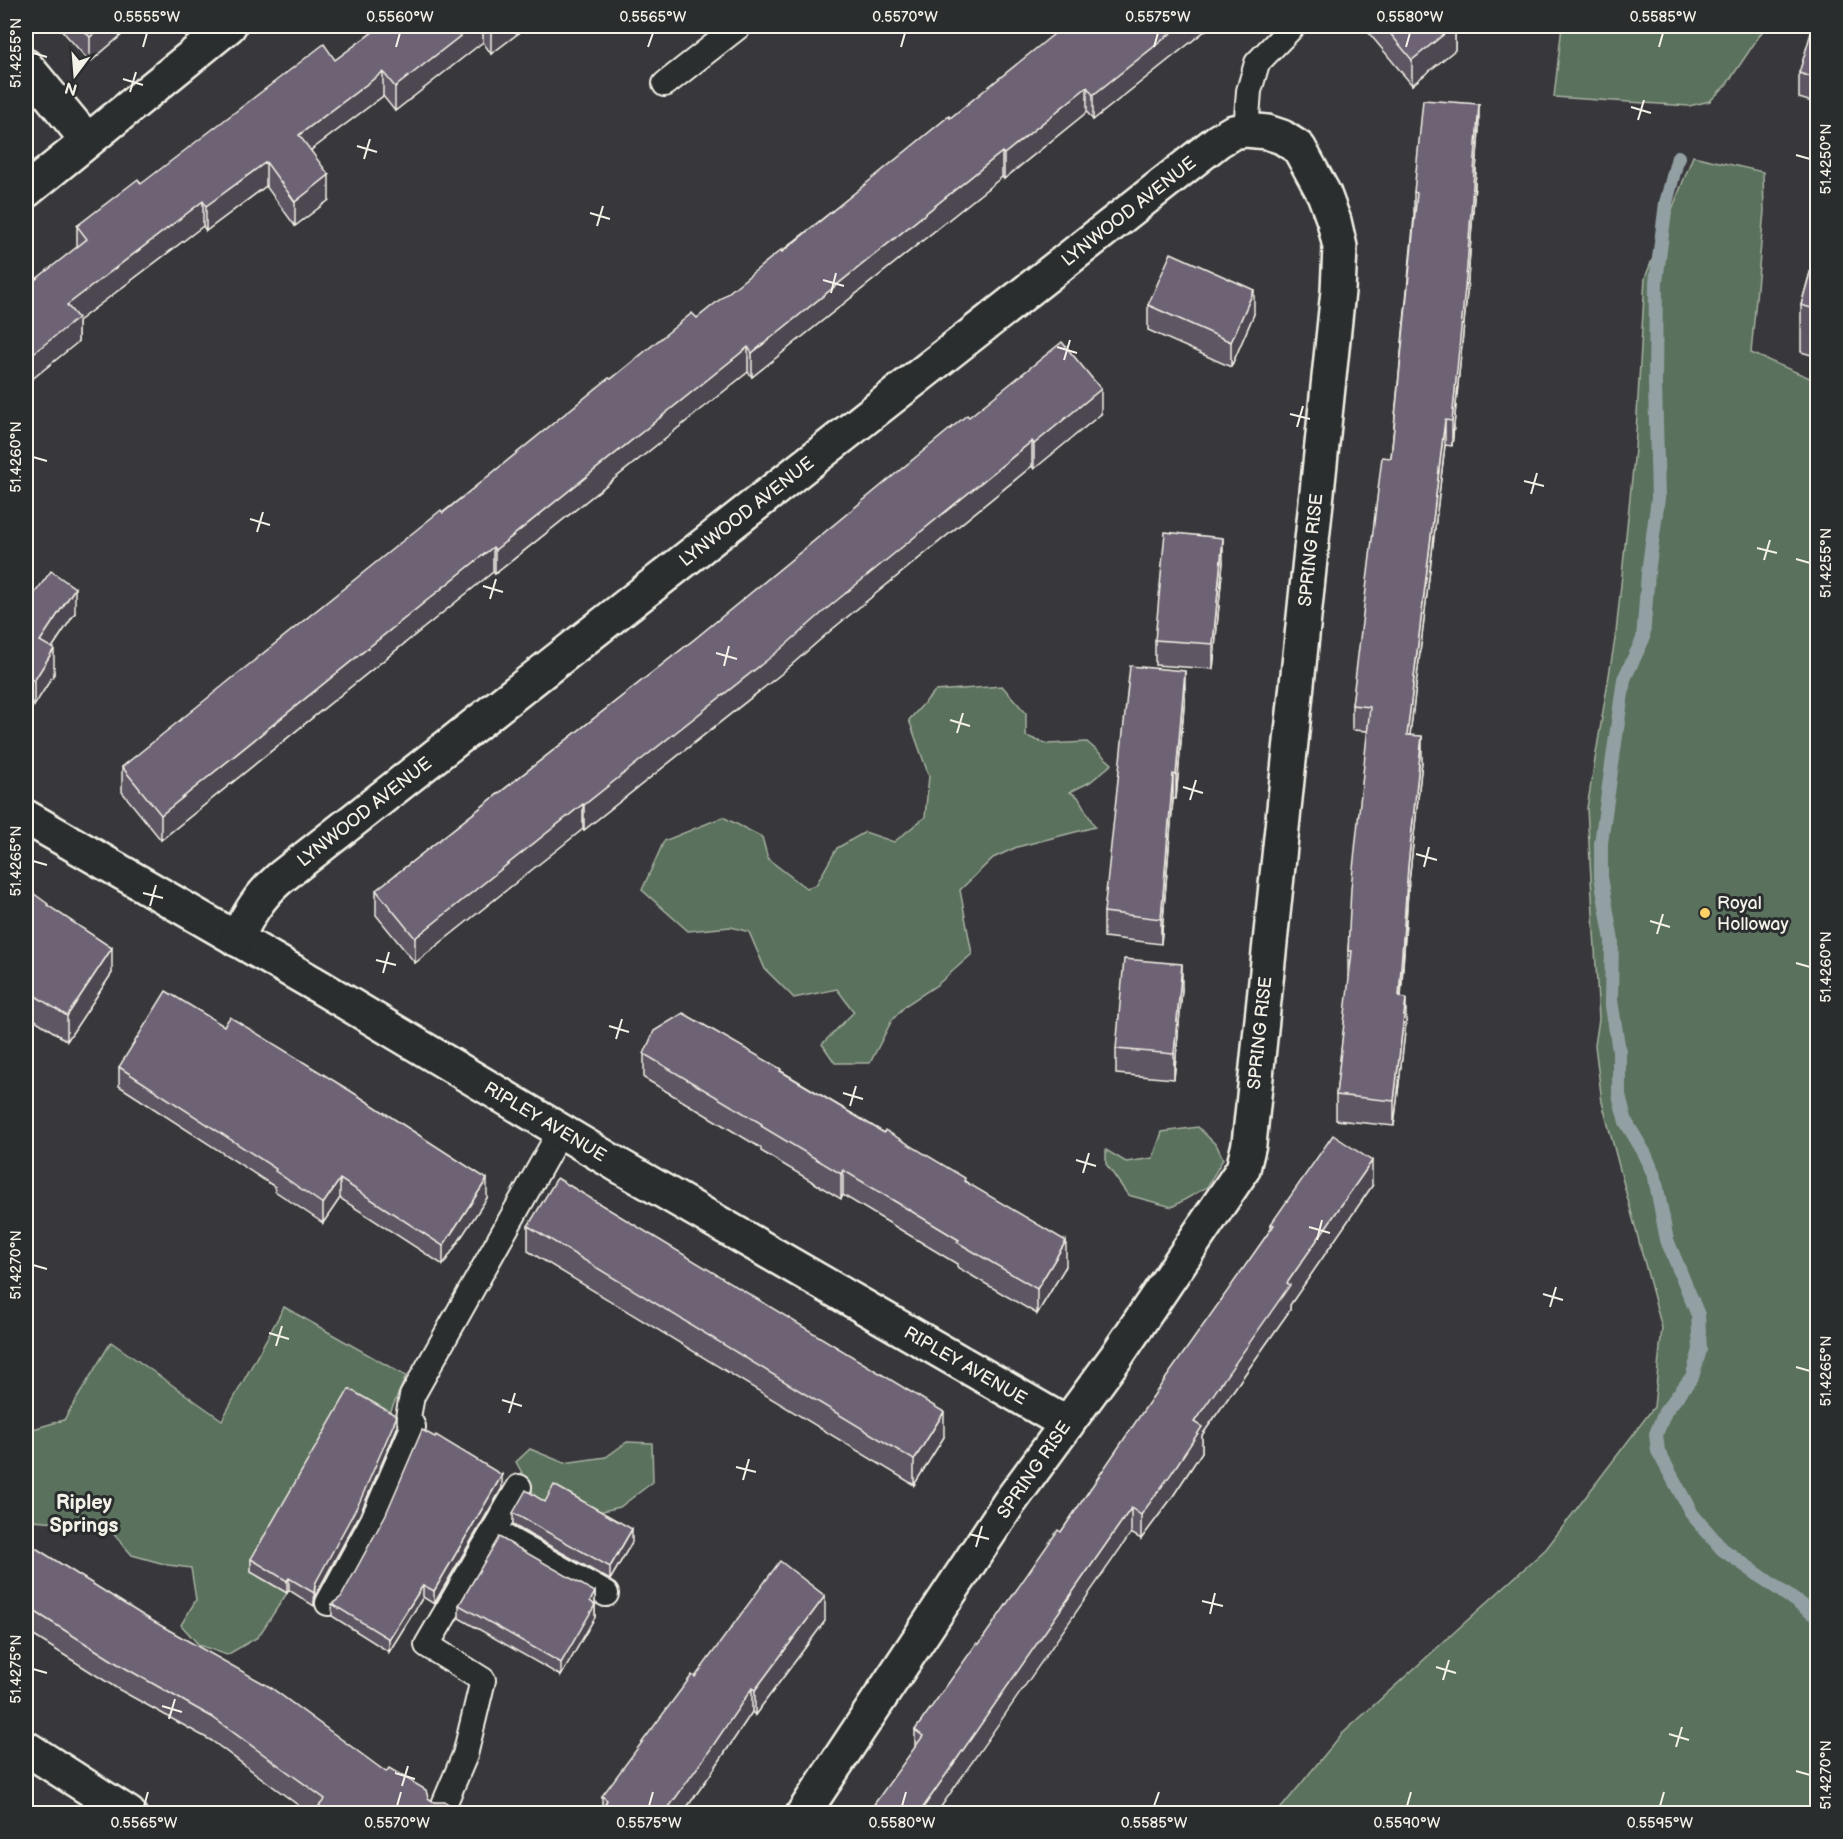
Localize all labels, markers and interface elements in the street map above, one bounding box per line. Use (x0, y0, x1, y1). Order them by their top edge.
text: 0.5555°W (114, 8, 181, 27)
text: 0.5560°W (366, 8, 434, 27)
text: 0.5565°W (619, 8, 687, 27)
text: 0.5570°W (872, 8, 938, 27)
text: 0.5575°W (1125, 8, 1191, 27)
text: 0.5580°W (1376, 8, 1444, 27)
text: 0.5585°W (1630, 8, 1697, 27)
text: 51.4255°N (7, 18, 26, 88)
north arrow (45, 45, 105, 105)
text: N (63, 77, 80, 99)
text: 51.4250°N (1817, 124, 1836, 194)
street label: LYNWOOD AVENUE (1057, 152, 1200, 270)
text: 51.4260°N (7, 421, 26, 493)
street label: LYNWOOD AVENUE (675, 452, 818, 571)
street label: SPRING RISE (1295, 492, 1327, 608)
text: 51.4255°N (1817, 528, 1836, 598)
street label: LYNWOOD AVENUE (293, 752, 436, 871)
text: 51.4265°N (7, 825, 26, 897)
place label: Royal Holloway (1717, 893, 1790, 935)
marker: Royal Holloway (1698, 906, 1712, 920)
text: 51.4260°N (1817, 931, 1836, 1003)
street label: SPRING RISE (1244, 975, 1276, 1091)
street label: RIPLEY AVENUE (480, 1077, 610, 1166)
text: 51.4270°N (7, 1230, 26, 1300)
street label: RIPLEY AVENUE (900, 1322, 1031, 1409)
text: 51.4265°N (1817, 1335, 1836, 1407)
street label: SPRING RISE (993, 1417, 1075, 1523)
district label: Ripley Springs (50, 1491, 119, 1538)
text: 51.4275°N (7, 1634, 26, 1704)
text: 51.4270°N (1817, 1740, 1836, 1810)
text: 0.5565°W (110, 1814, 178, 1833)
text: 0.5570°W (364, 1814, 430, 1833)
text: 0.5575°W (616, 1814, 682, 1833)
text: 0.5580°W (868, 1814, 936, 1833)
text: 0.5585°W (1121, 1814, 1188, 1833)
text: 0.5590°W (1373, 1814, 1441, 1833)
text: 0.5595°W (1627, 1814, 1694, 1833)

